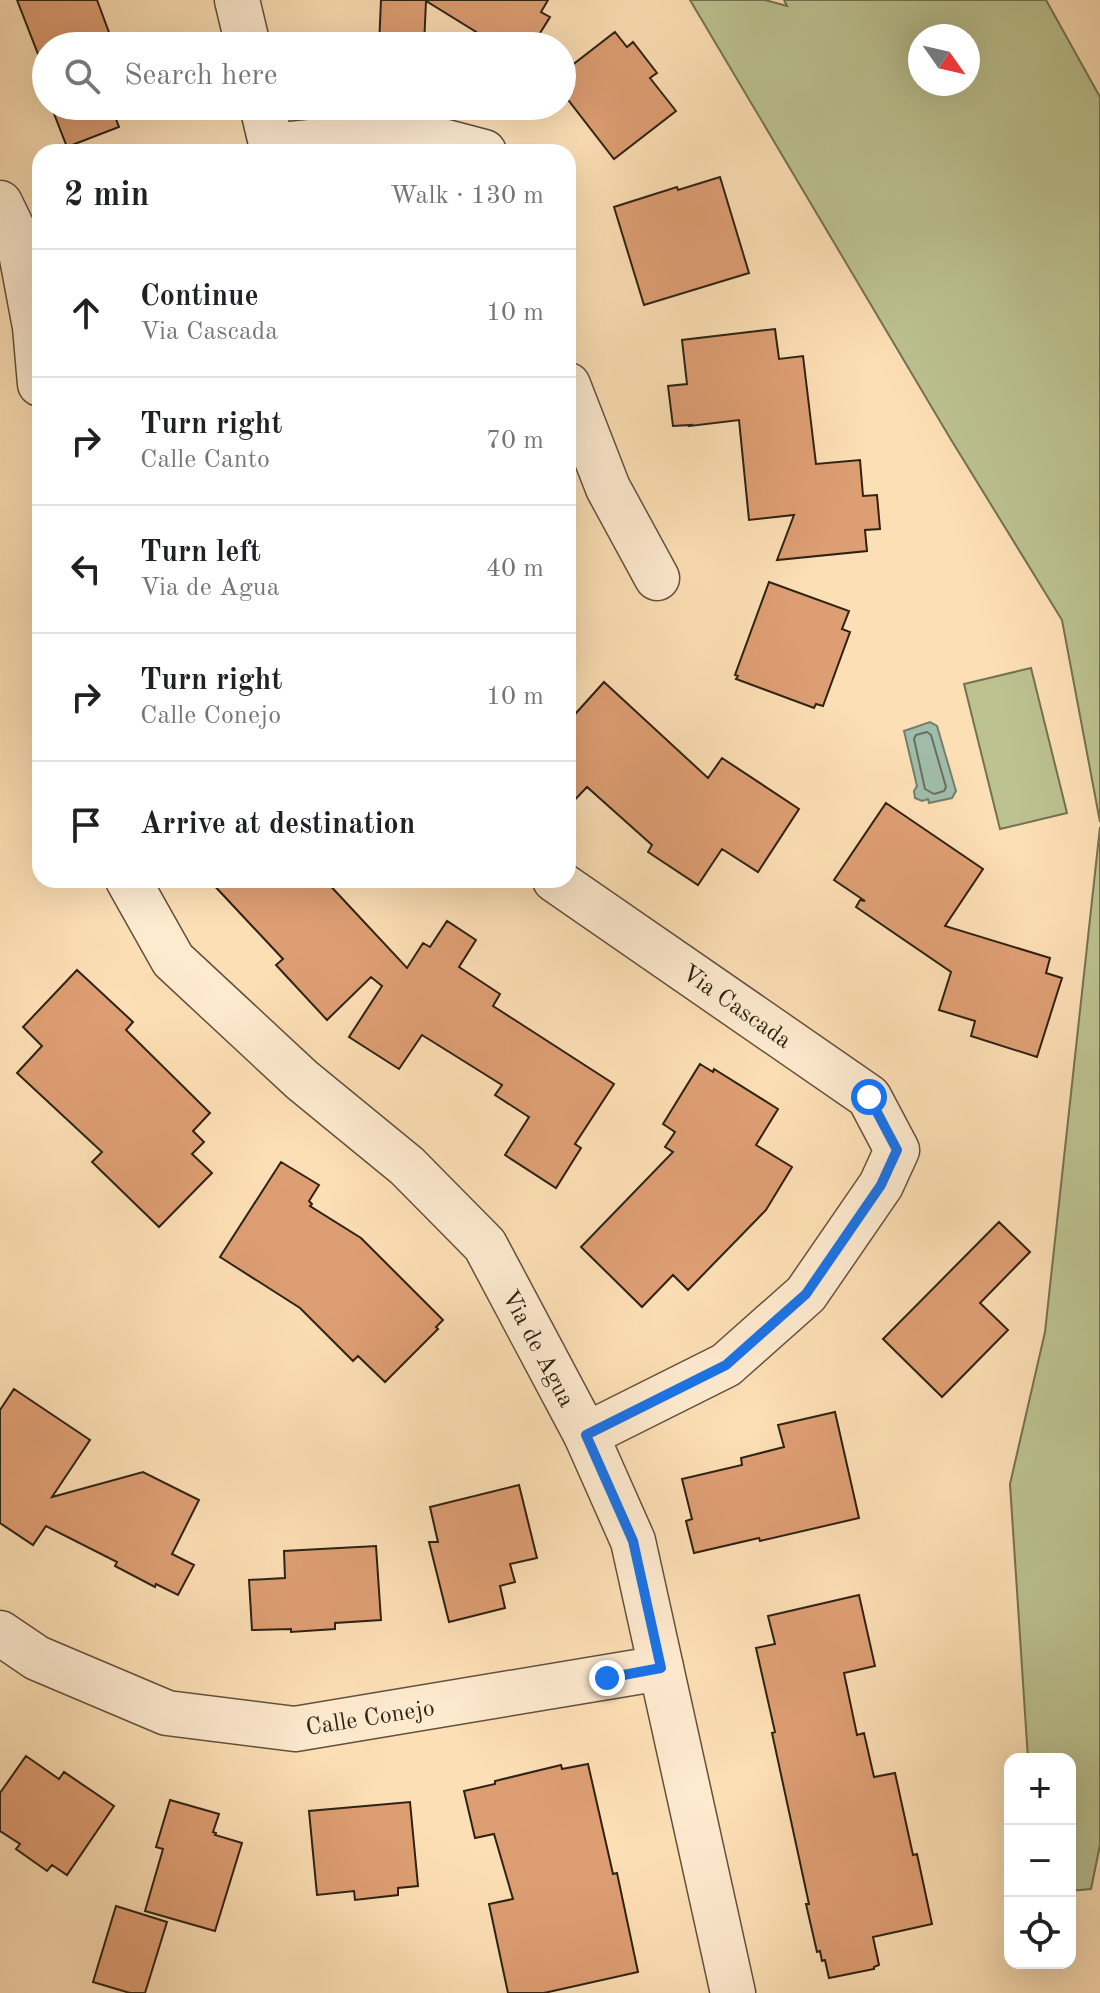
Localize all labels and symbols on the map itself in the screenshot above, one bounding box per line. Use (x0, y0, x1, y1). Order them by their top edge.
north arrow (908, 24, 980, 96)
street label: Via Cascada (677, 961, 795, 1054)
route start (851, 1079, 887, 1115)
street label: Via de Agua (496, 1286, 578, 1412)
route end (589, 1660, 625, 1696)
street label: Calle Conejo (304, 1697, 437, 1741)

